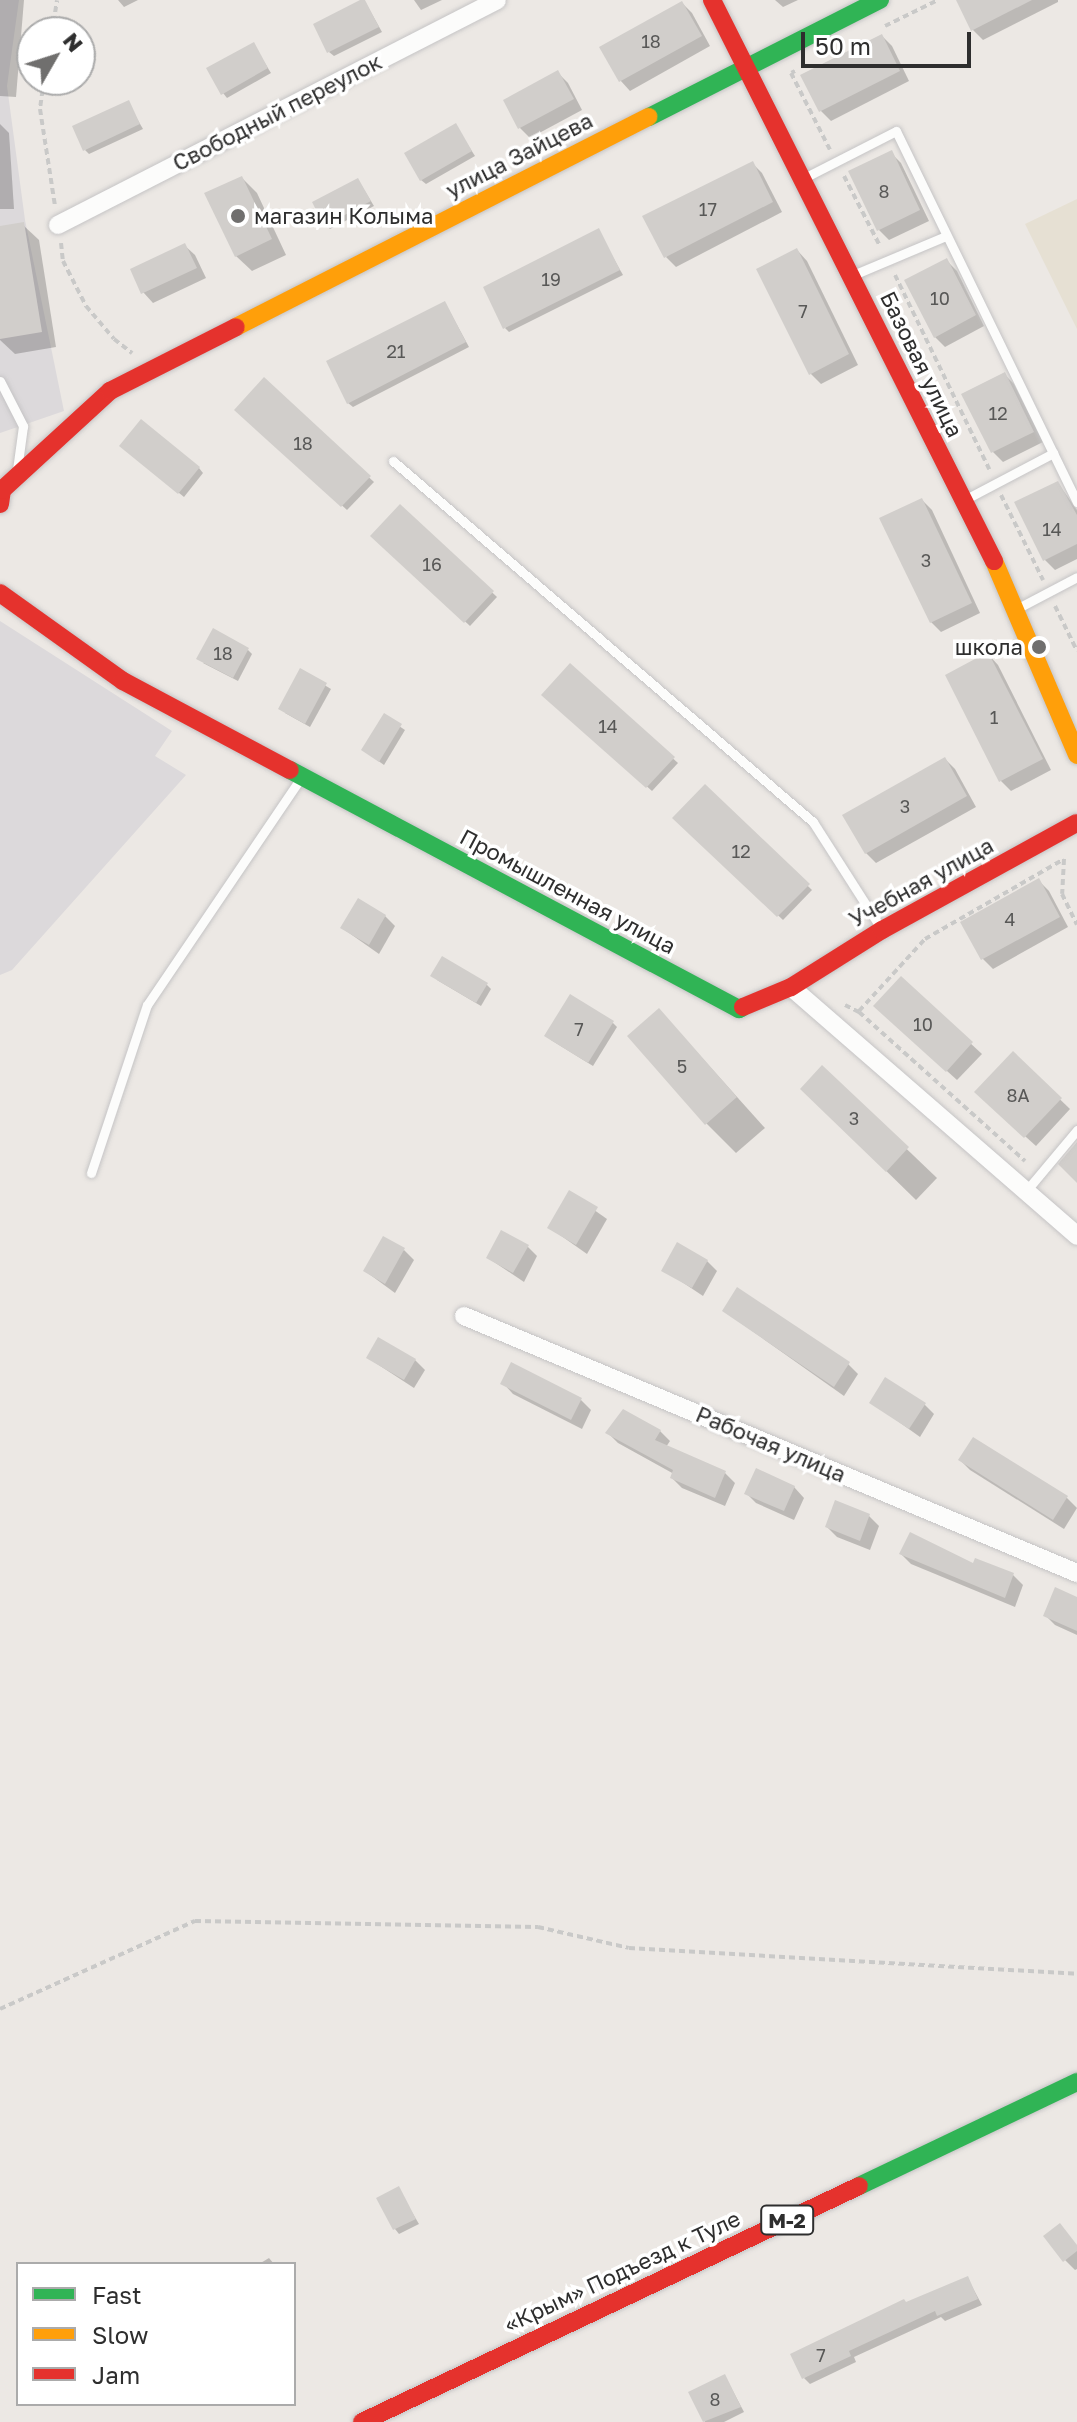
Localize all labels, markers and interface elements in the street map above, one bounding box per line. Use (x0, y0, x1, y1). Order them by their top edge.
north arrow (16, 16, 96, 96)
scale bar (805, 16, 975, 66)
text: N (58, 27, 89, 57)
house number: 18 (641, 30, 661, 52)
text: 50 m (815, 31, 871, 60)
street label: Свободный переулок (168, 48, 386, 176)
street label: улица Зайцева (441, 107, 597, 203)
house number: 8 (879, 180, 889, 202)
house number: 17 (699, 198, 717, 220)
place label: магазин Колыма (254, 203, 433, 229)
marker: магазин Колыма (229, 207, 247, 225)
house number: 19 (541, 268, 561, 290)
street label: Базовая улица (875, 287, 969, 441)
house number: 10 (930, 287, 950, 309)
house number: 7 (798, 300, 808, 322)
house number: 21 (386, 340, 406, 362)
house number: 12 (988, 402, 1008, 424)
house number: 18 (293, 432, 313, 454)
house number: 14 (1042, 518, 1062, 540)
house number: 3 (921, 549, 931, 571)
house number: 16 (422, 553, 442, 575)
place label: школа (955, 634, 1023, 660)
marker: школа (1030, 638, 1048, 656)
house number: 18 (213, 642, 233, 664)
house number: 1 (990, 706, 998, 728)
house number: 14 (598, 715, 618, 737)
house number: 3 (900, 795, 910, 817)
street label: Промышленная улица (456, 823, 680, 959)
street label: Учебная улица (844, 831, 998, 933)
house number: 12 (731, 840, 751, 862)
house number: 4 (1005, 908, 1015, 930)
house number: 10 (913, 1013, 933, 1035)
house number: 7 (574, 1018, 584, 1040)
house number: 5 (677, 1055, 687, 1077)
house number: 8А (1006, 1084, 1030, 1106)
house number: 3 (849, 1107, 859, 1129)
street label: Рабочая улица (692, 1401, 850, 1487)
road number: М-2 (759, 2204, 815, 2236)
street label: «Крым» Подъезд к Туле (500, 2205, 744, 2337)
legend (16, 2262, 296, 2406)
text: Fast (92, 2280, 142, 2309)
text: Slow (92, 2320, 148, 2349)
house number: 7 (816, 2344, 826, 2366)
text: Jam (92, 2360, 140, 2389)
house number: 8 (710, 2388, 720, 2410)

